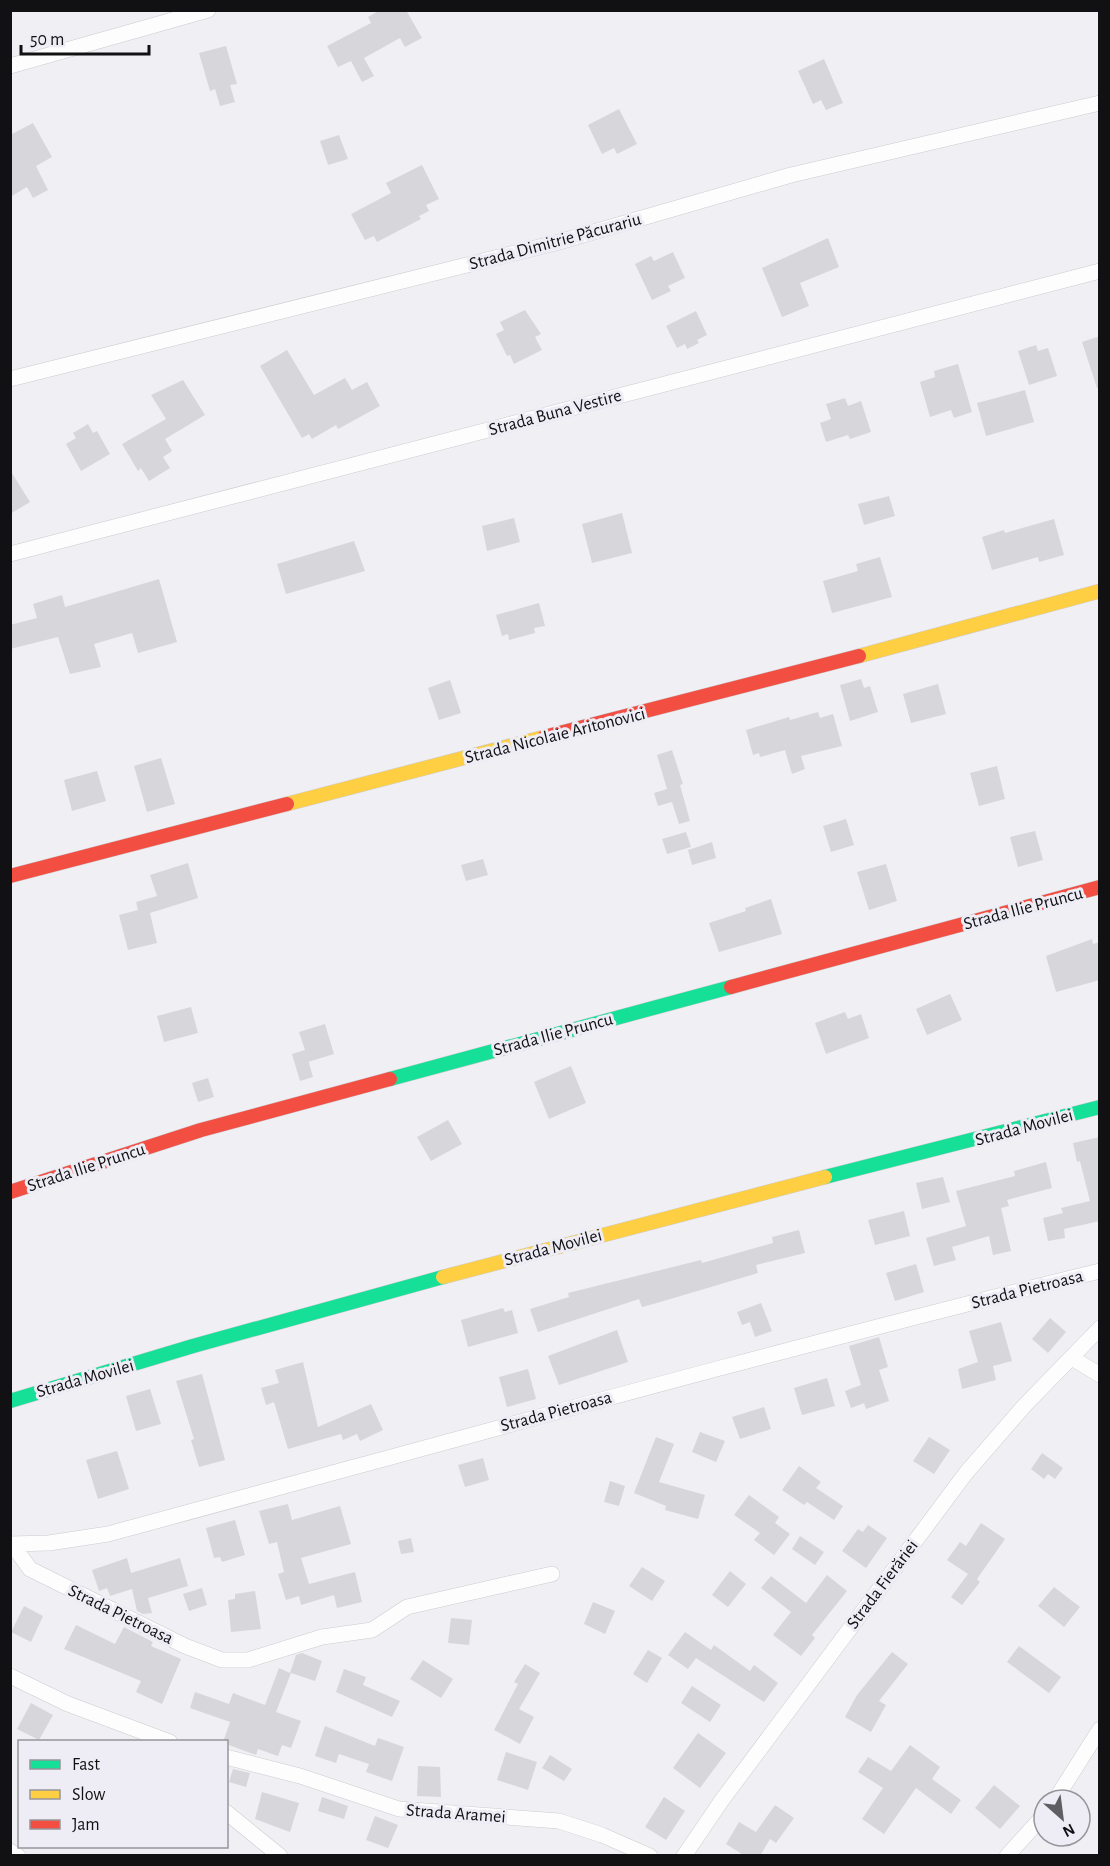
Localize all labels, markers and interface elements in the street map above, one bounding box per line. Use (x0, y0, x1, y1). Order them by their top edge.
scale bar (21, 18, 148, 56)
text: 50 m (30, 31, 64, 49)
street label: Strada Dimitrie Păcurariu (467, 210, 643, 274)
street label: Strada Buna Vestire (487, 387, 624, 439)
street label: Strada Nicolaie Aritonovici (463, 705, 647, 767)
street label: Strada Ilie Pruncu (962, 884, 1085, 934)
street label: Strada Ilie Pruncu (492, 1010, 615, 1060)
street label: Strada Movilei (973, 1106, 1075, 1150)
street label: Strada Ilie Pruncu (25, 1140, 148, 1196)
street label: Strada Movilei (502, 1226, 604, 1270)
street label: Strada Pietroasa (970, 1267, 1085, 1313)
street label: Strada Movilei (35, 1356, 136, 1401)
street label: Strada Pietroasa (499, 1388, 614, 1435)
street label: Strada Fierăriei (844, 1537, 922, 1632)
street label: Strada Pietroasa (65, 1582, 176, 1648)
legend (18, 1740, 228, 1848)
text: Fast (72, 1756, 100, 1774)
text: Slow (72, 1786, 105, 1804)
north arrow (1032, 1788, 1092, 1848)
street label: Strada Aramei (406, 1802, 506, 1826)
text: Jam (72, 1816, 100, 1834)
text: N (1060, 1821, 1077, 1840)

